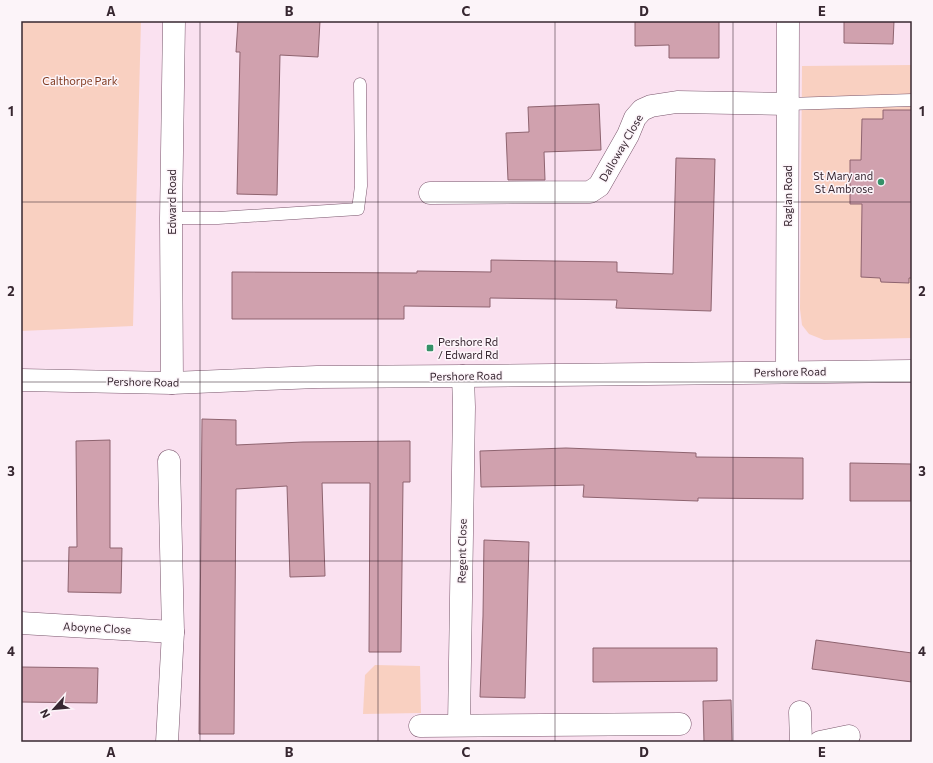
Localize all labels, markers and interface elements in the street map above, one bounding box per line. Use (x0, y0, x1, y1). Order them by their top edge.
text: A (106, 3, 116, 19)
text: B (285, 3, 294, 19)
text: C (462, 3, 471, 19)
text: D (639, 3, 649, 19)
text: E (818, 3, 826, 19)
park label: Calthorpe Park (42, 74, 118, 87)
text: 1 (8, 103, 14, 119)
text: 1 (919, 103, 925, 119)
street label: Dalloway Close (596, 112, 645, 184)
street label: Raglan Road (781, 165, 794, 227)
street label: Edward Road (165, 169, 178, 235)
place label: St Mary and St Ambrose (813, 169, 873, 195)
marker: St Mary and St Ambrose (876, 177, 886, 187)
text: 2 (7, 283, 15, 299)
text: 2 (918, 283, 926, 299)
place label: Pershore Rd / Edward Rd (438, 335, 498, 361)
marker: Pershore Rd / Edward Rd (425, 343, 435, 353)
street label: Pershore Road (754, 364, 826, 379)
street label: Pershore Road (430, 368, 502, 383)
street label: Pershore Road (107, 374, 179, 389)
text: 3 (7, 463, 15, 479)
text: 3 (918, 463, 926, 479)
street label: Regent Close (454, 518, 469, 584)
street label: Aboyne Close (63, 619, 132, 636)
text: 4 (7, 643, 15, 659)
text: 4 (918, 643, 926, 659)
north arrow (34, 689, 74, 729)
text: N (37, 707, 52, 720)
text: A (106, 744, 116, 760)
text: B (285, 744, 294, 760)
text: C (462, 744, 471, 760)
text: D (639, 744, 649, 760)
text: E (818, 744, 826, 760)

